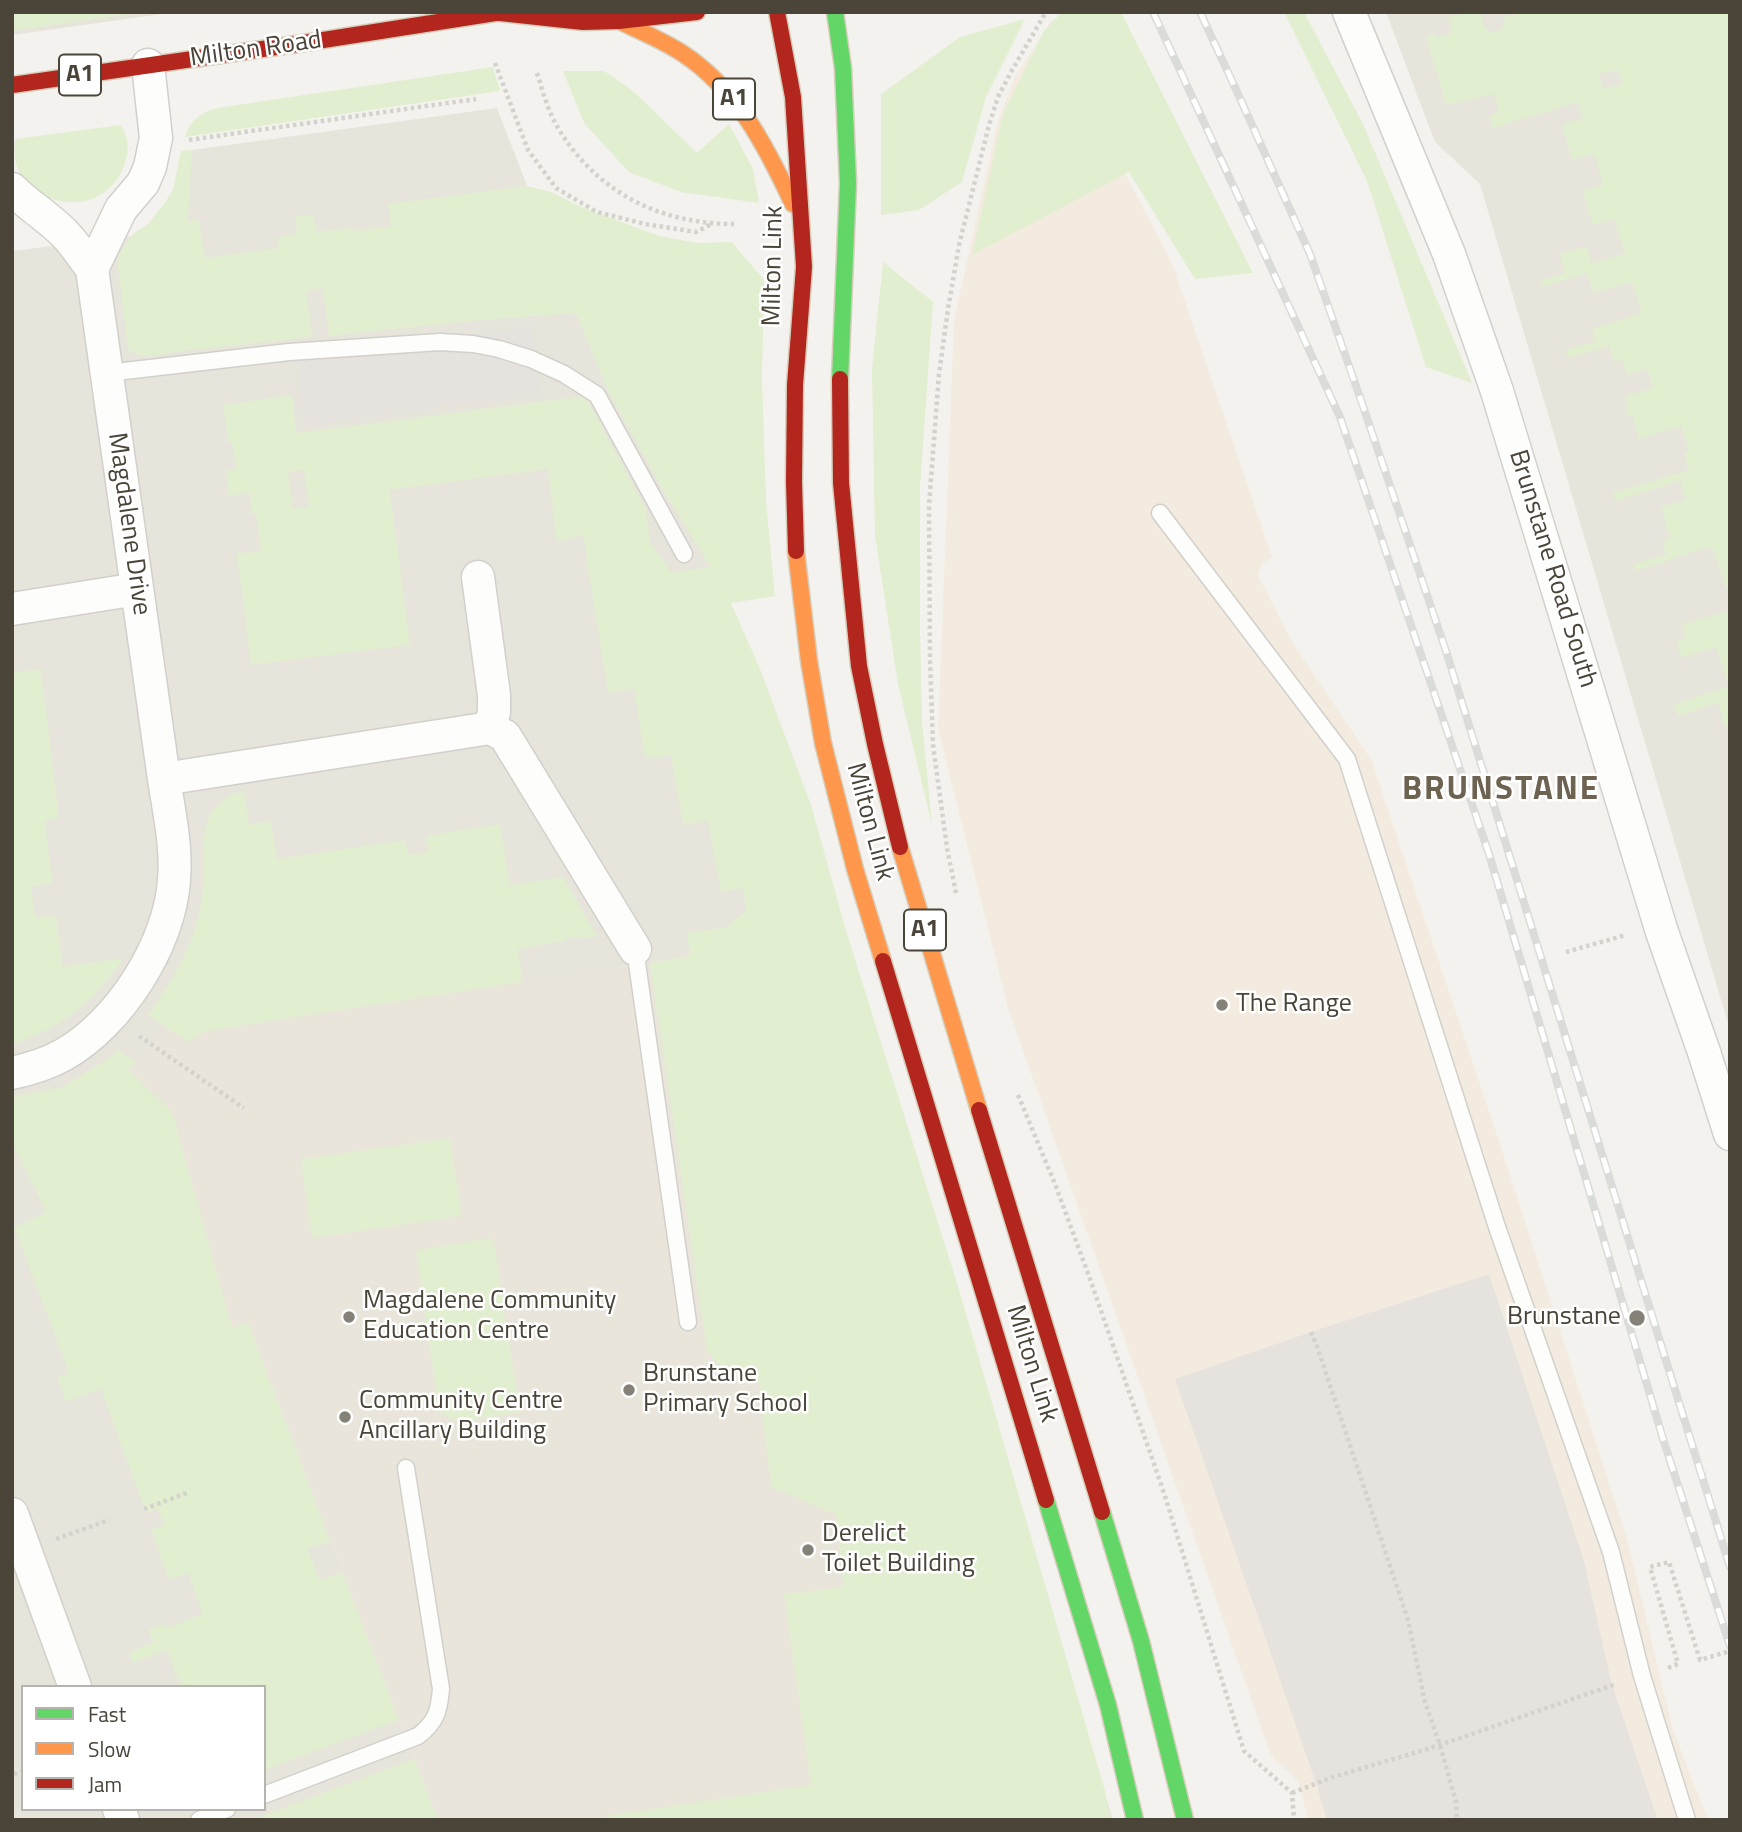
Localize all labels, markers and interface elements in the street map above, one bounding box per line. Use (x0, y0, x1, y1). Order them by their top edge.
street label: Milton Road (188, 25, 324, 75)
road number: A1 (59, 54, 101, 96)
road number: A1 (713, 78, 755, 119)
street label: Milton Link (757, 205, 791, 327)
street label: Magdalene Drive (100, 431, 156, 617)
street label: Brunstane Road South (1501, 447, 1603, 691)
street label: Milton Link (838, 760, 900, 884)
district label: BRUNSTANE (1403, 771, 1599, 811)
road number: A1 (904, 910, 946, 950)
place label: The Range (1236, 989, 1352, 1021)
marker: The Range (1214, 997, 1230, 1013)
place label: Magdalene Community Education Centre (363, 1286, 616, 1348)
street label: Milton Link (998, 1302, 1064, 1426)
place label: Brunstane (1507, 1302, 1621, 1334)
marker: Brunstane (1627, 1308, 1647, 1328)
marker: Magdalene Community Education Centre (341, 1309, 357, 1325)
place label: Brunstane Primary School (643, 1359, 808, 1420)
marker: Brunstane Primary School (621, 1382, 637, 1398)
place label: Community Centre Ancillary Building (359, 1386, 563, 1448)
marker: Community Centre Ancillary Building (337, 1409, 353, 1425)
place label: Derelict Toilet Building (822, 1519, 975, 1580)
marker: Derelict Toilet Building (800, 1542, 816, 1558)
legend (21, 1685, 266, 1811)
text: Fast (88, 1698, 126, 1730)
text: Slow (88, 1733, 131, 1765)
text: Jam (88, 1768, 122, 1800)

